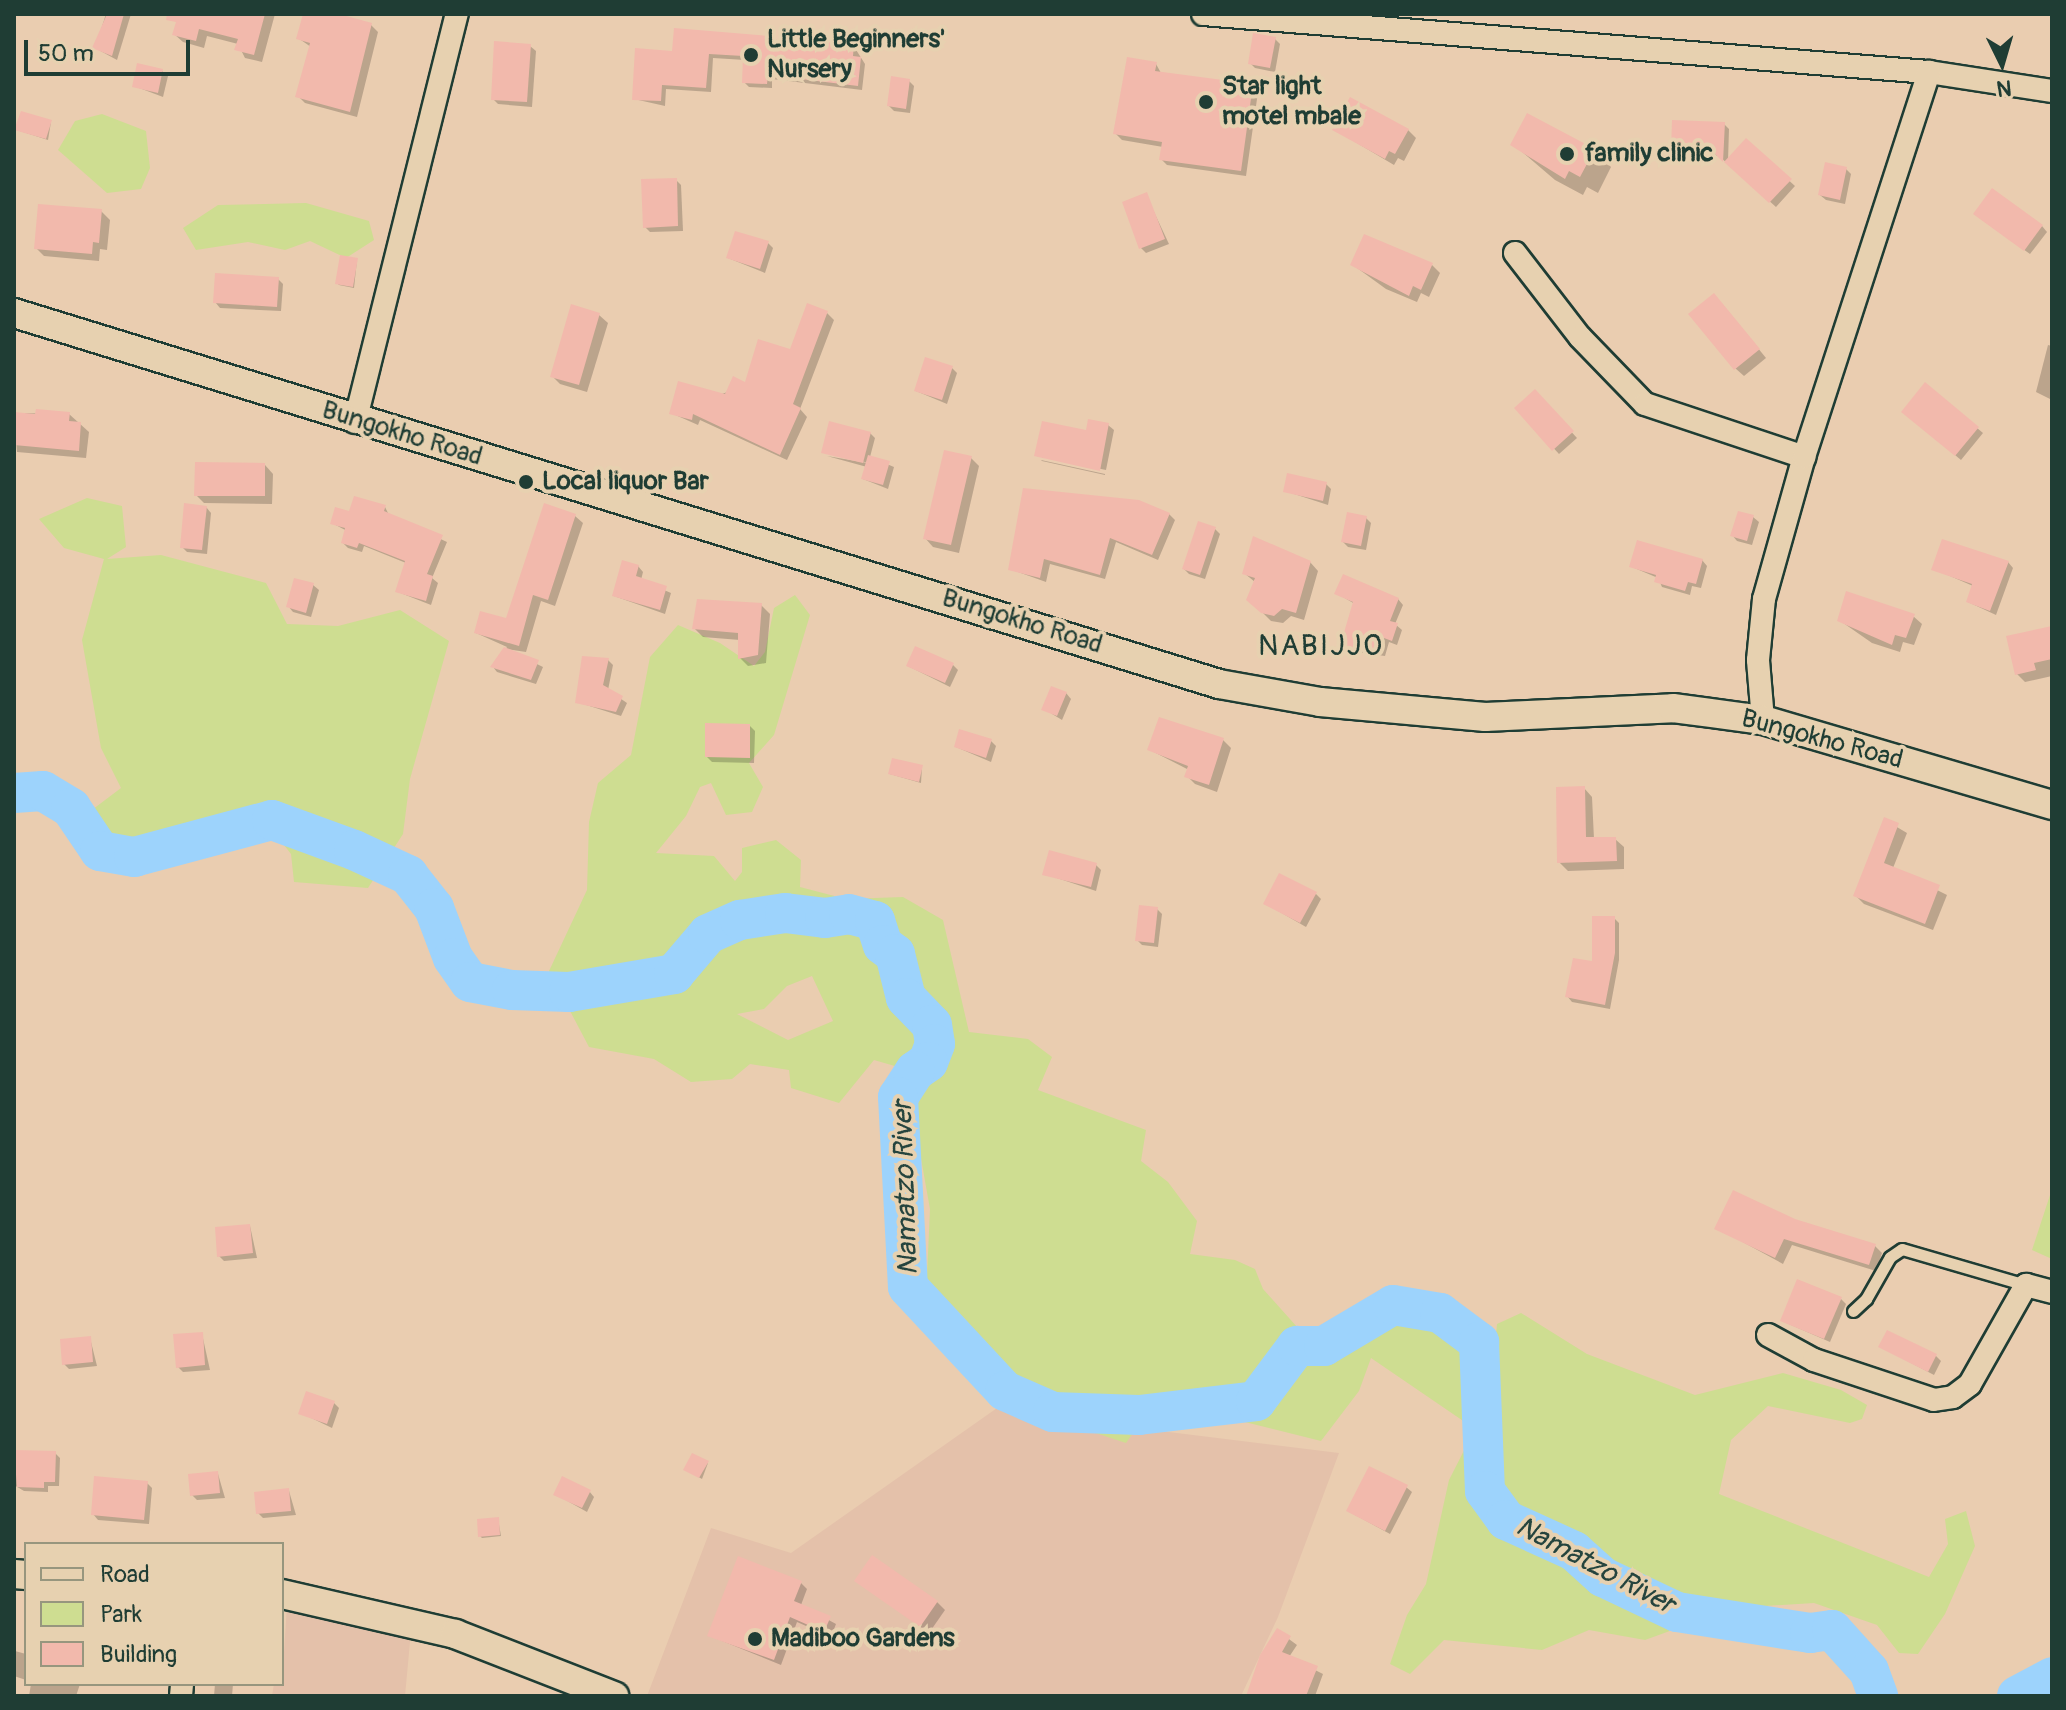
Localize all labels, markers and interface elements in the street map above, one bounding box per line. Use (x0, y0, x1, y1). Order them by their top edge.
scale bar (28, 24, 194, 74)
place label: Little Beginners' Nursery (767, 24, 945, 86)
north arrow (1962, 24, 2042, 104)
text: 50 m (38, 39, 94, 68)
marker: Little Beginners' Nursery (742, 46, 760, 64)
place label: Star light motel mbale (1222, 71, 1361, 132)
text: N (1995, 73, 2013, 103)
marker: Star light motel mbale (1197, 93, 1215, 111)
place label: family clinic (1585, 138, 1714, 170)
marker: family clinic (1556, 143, 1578, 165)
street label: Bungokho Road (318, 395, 486, 473)
place label: Local liquor Bar (542, 466, 709, 498)
marker: Local liquor Bar (517, 473, 535, 491)
street label: Bungokho Road (938, 583, 1106, 661)
district label: NABIJJO (1258, 628, 1384, 664)
street label: Bungokho Road (1738, 703, 1906, 777)
water label: Namatzo River (886, 1100, 926, 1276)
water label: Namatzo River (1510, 1510, 1680, 1622)
legend (24, 1542, 284, 1686)
text: Road (100, 1560, 150, 1589)
text: Park (100, 1600, 142, 1629)
place label: Madiboo Gardens (771, 1623, 955, 1655)
marker: Madiboo Gardens (746, 1630, 764, 1648)
text: Building (100, 1640, 177, 1669)

